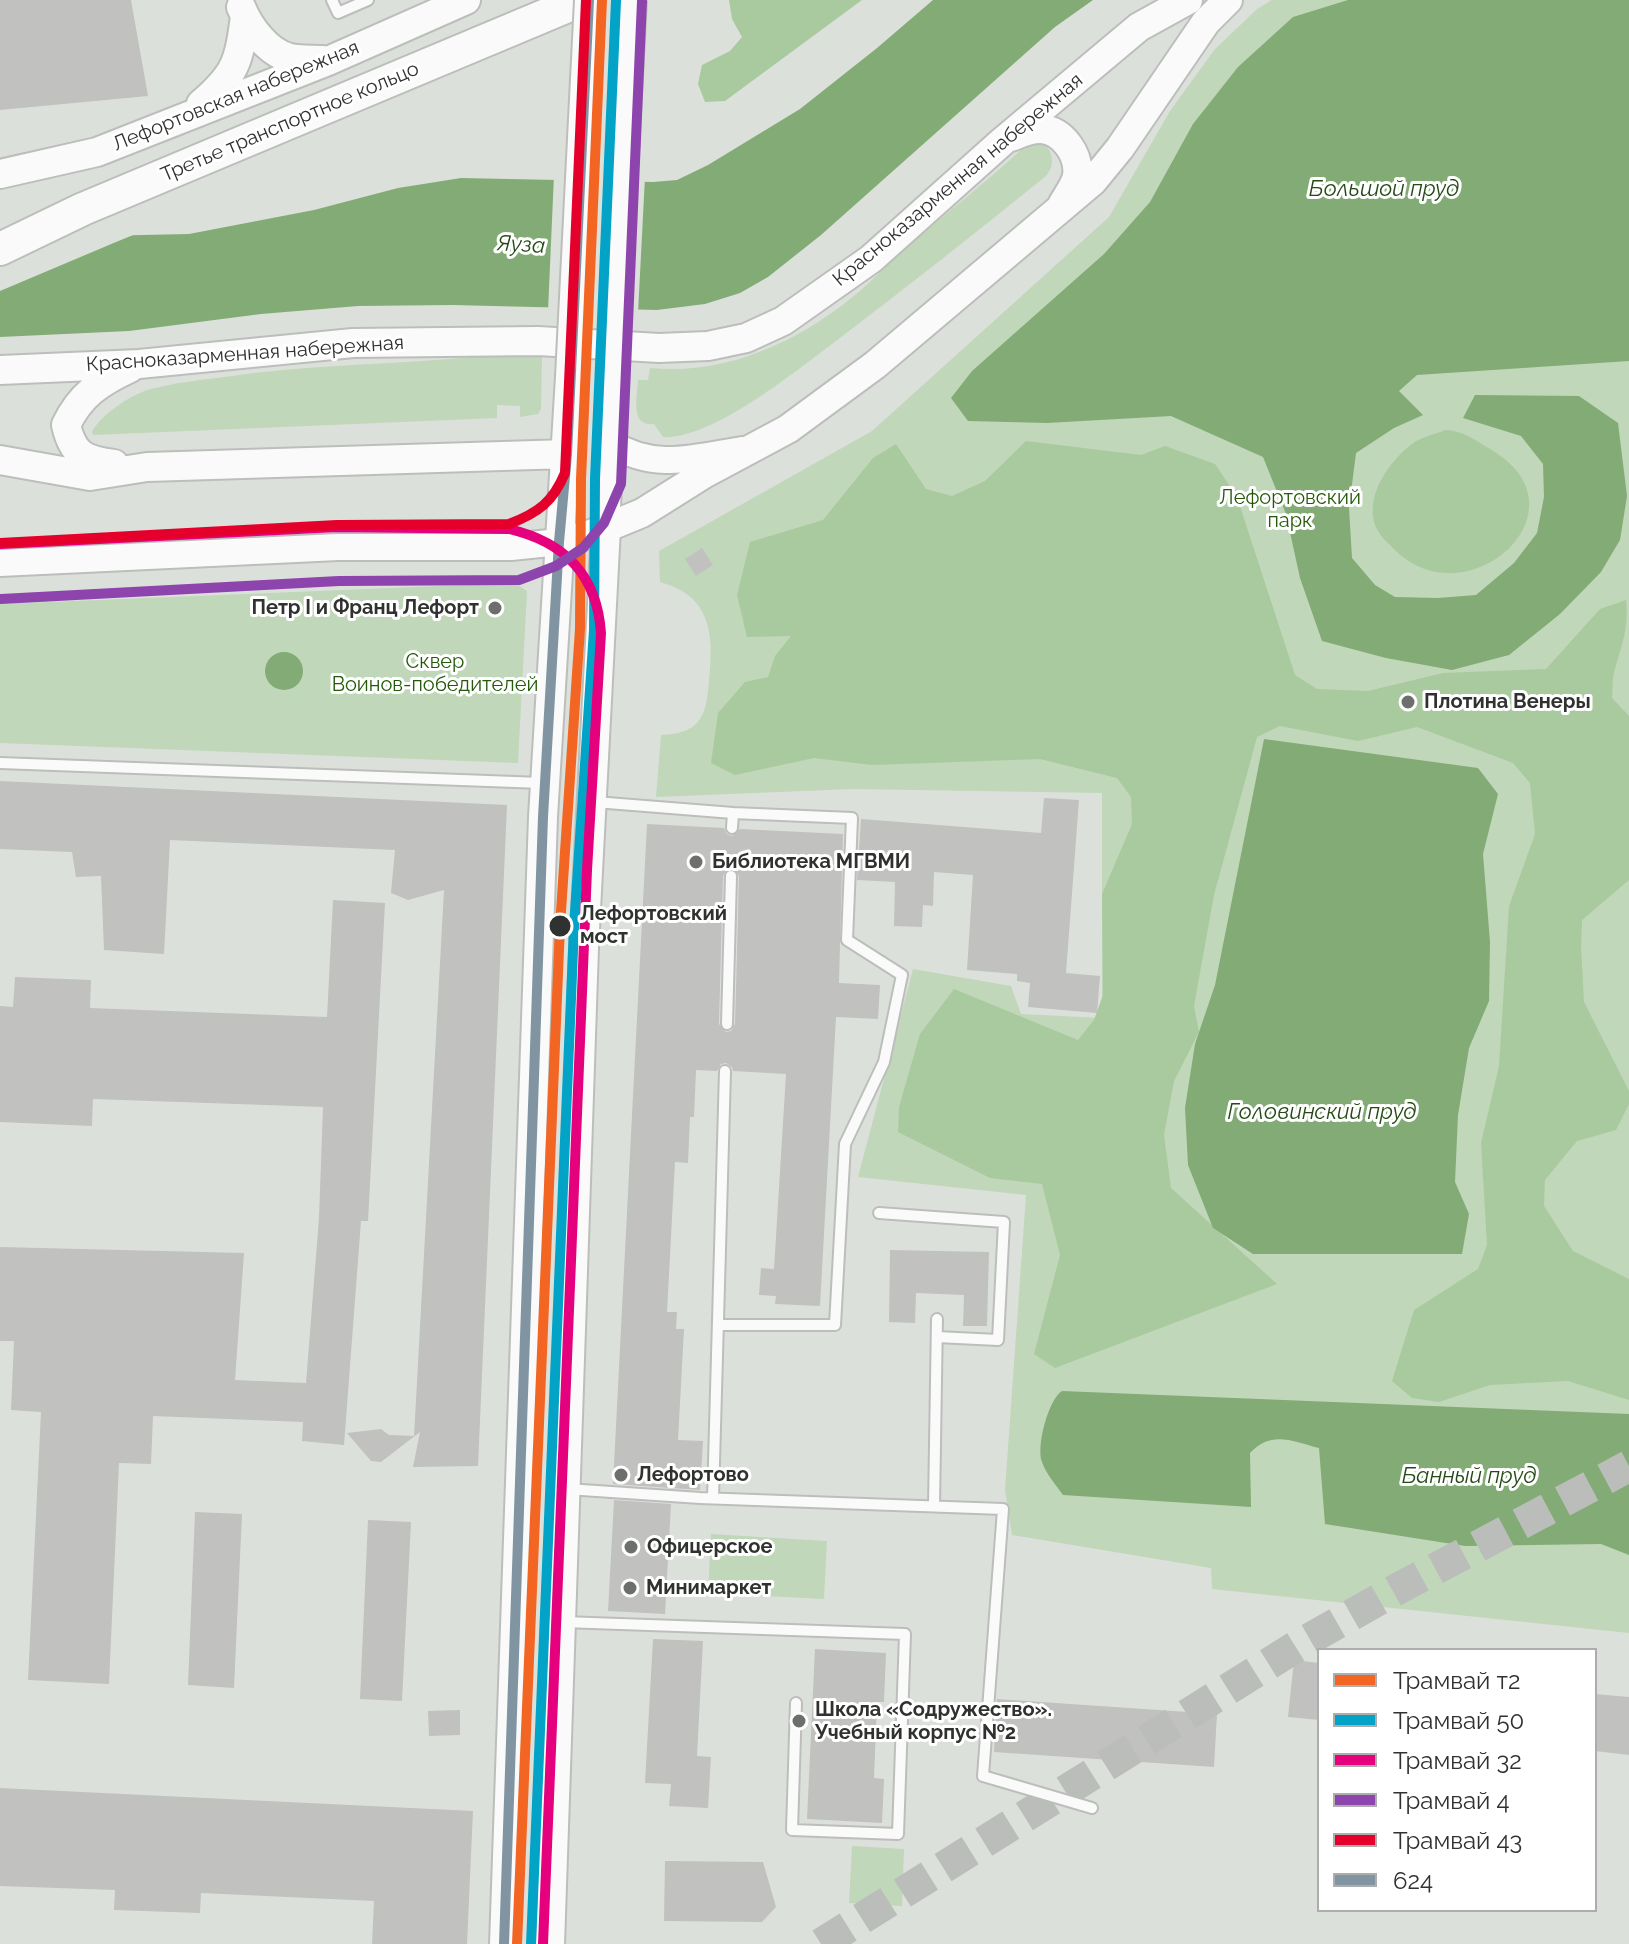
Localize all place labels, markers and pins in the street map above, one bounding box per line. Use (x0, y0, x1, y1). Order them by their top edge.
place label: Петр I и Франц Лефорт (251, 596, 479, 620)
marker: Петр I и Франц Лефорт (486, 599, 504, 617)
place label: Плотина Венеры (1424, 690, 1591, 714)
marker: Плотина Венеры (1399, 693, 1417, 711)
place label: Библиотека МГВМИ (712, 850, 910, 874)
marker: Библиотека МГВМИ (687, 853, 705, 871)
place label: Лефортовский мост (580, 902, 727, 949)
marker: Лефортовский мост (547, 913, 573, 939)
place label: Лефортово (637, 1463, 749, 1487)
marker: Лефортово (612, 1466, 630, 1484)
place label: Офицерское (647, 1535, 772, 1559)
marker: Офицерское (622, 1538, 640, 1556)
place label: Минимаркет (646, 1576, 771, 1600)
marker: Минимаркет (621, 1579, 639, 1597)
place label: Школа «Содружество». Учебный корпус №2 (815, 1698, 1052, 1745)
marker: Школа «Содружество». Учебный корпус №2 (790, 1712, 808, 1730)

